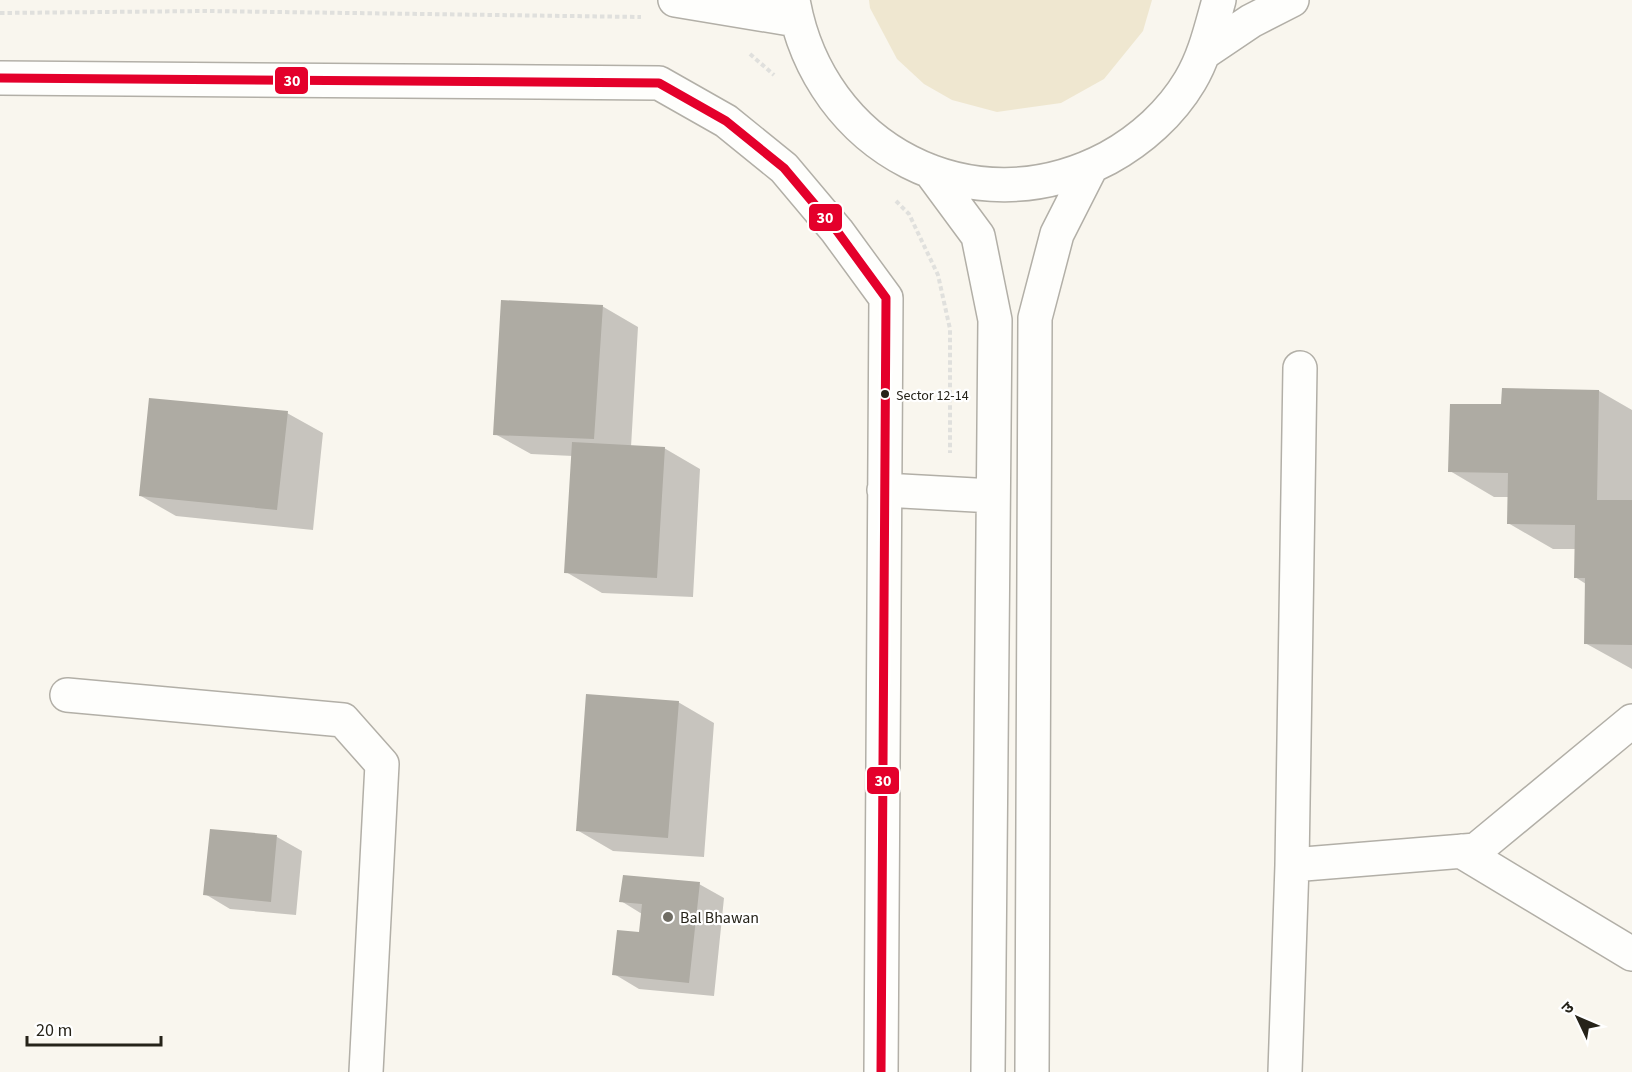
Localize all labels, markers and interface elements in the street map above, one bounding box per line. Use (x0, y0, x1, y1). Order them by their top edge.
line badge: 30 (274, 66, 309, 95)
text: 30 (284, 70, 300, 92)
line badge: 30 (808, 203, 843, 232)
text: 30 (817, 207, 833, 229)
place label: Sector 12-14 (896, 386, 969, 406)
marker: Sector 12-14 (879, 388, 891, 400)
line badge: 30 (866, 766, 900, 795)
text: 30 (875, 770, 891, 792)
place label: Bal Bhawan (680, 907, 759, 929)
marker: Bal Bhawan (661, 910, 675, 924)
north arrow (1548, 988, 1608, 1048)
text: उ (1557, 997, 1580, 1019)
scale bar (27, 1009, 160, 1047)
text: 20 m (36, 1018, 72, 1043)

